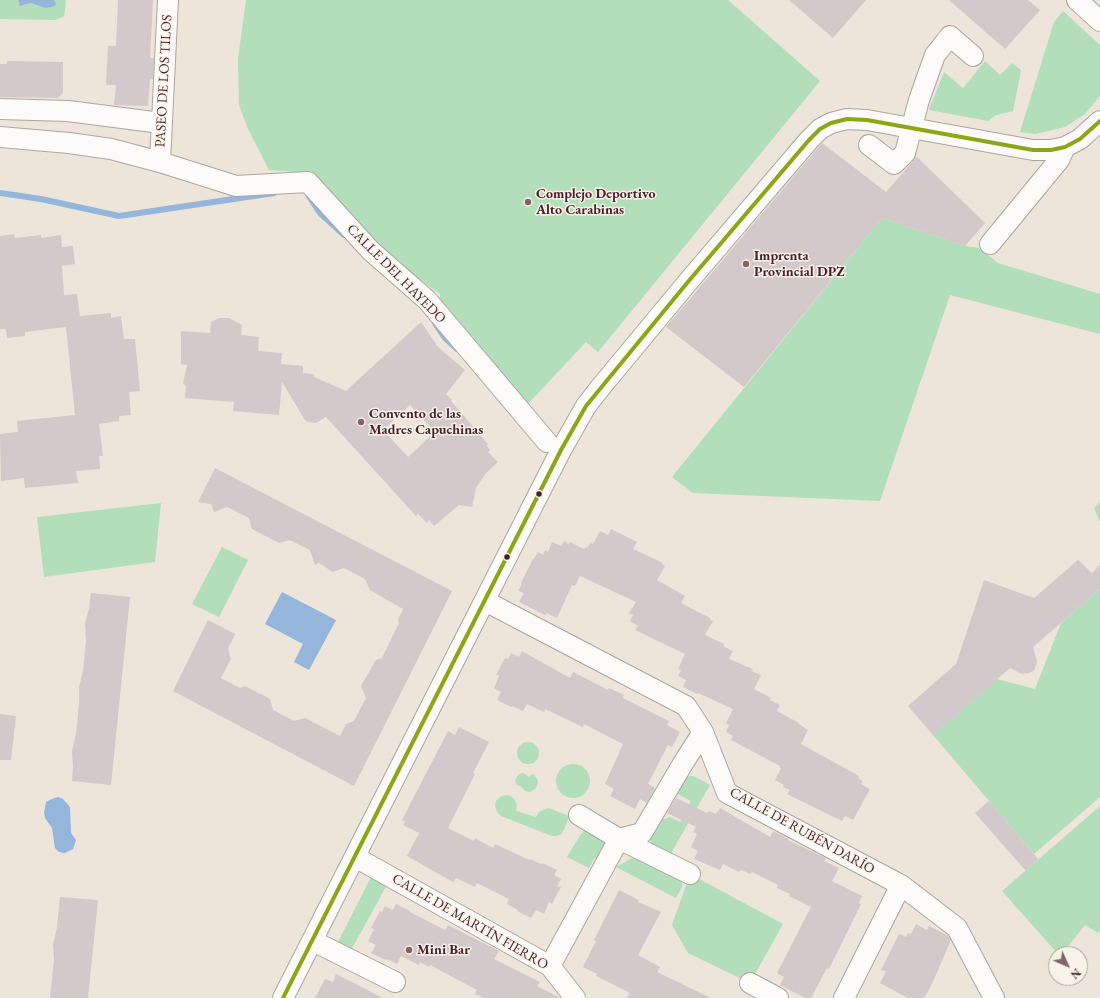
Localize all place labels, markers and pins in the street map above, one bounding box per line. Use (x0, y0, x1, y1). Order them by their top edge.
place label: Complejo Deportivo Alto Carabinas (536, 186, 656, 218)
marker: Complejo Deportivo Alto Carabinas (523, 197, 533, 207)
place label: Imprenta Provincial DPZ (754, 248, 845, 280)
marker: Imprenta Provincial DPZ (741, 259, 751, 269)
place label: Convento de las Madres Capuchinas (369, 406, 483, 438)
marker: Convento de las Madres Capuchinas (356, 417, 366, 427)
unlabelled marker (534, 489, 544, 499)
unlabelled marker (502, 552, 512, 562)
place label: Mini Bar (417, 942, 470, 958)
marker: Mini Bar (404, 945, 414, 955)

